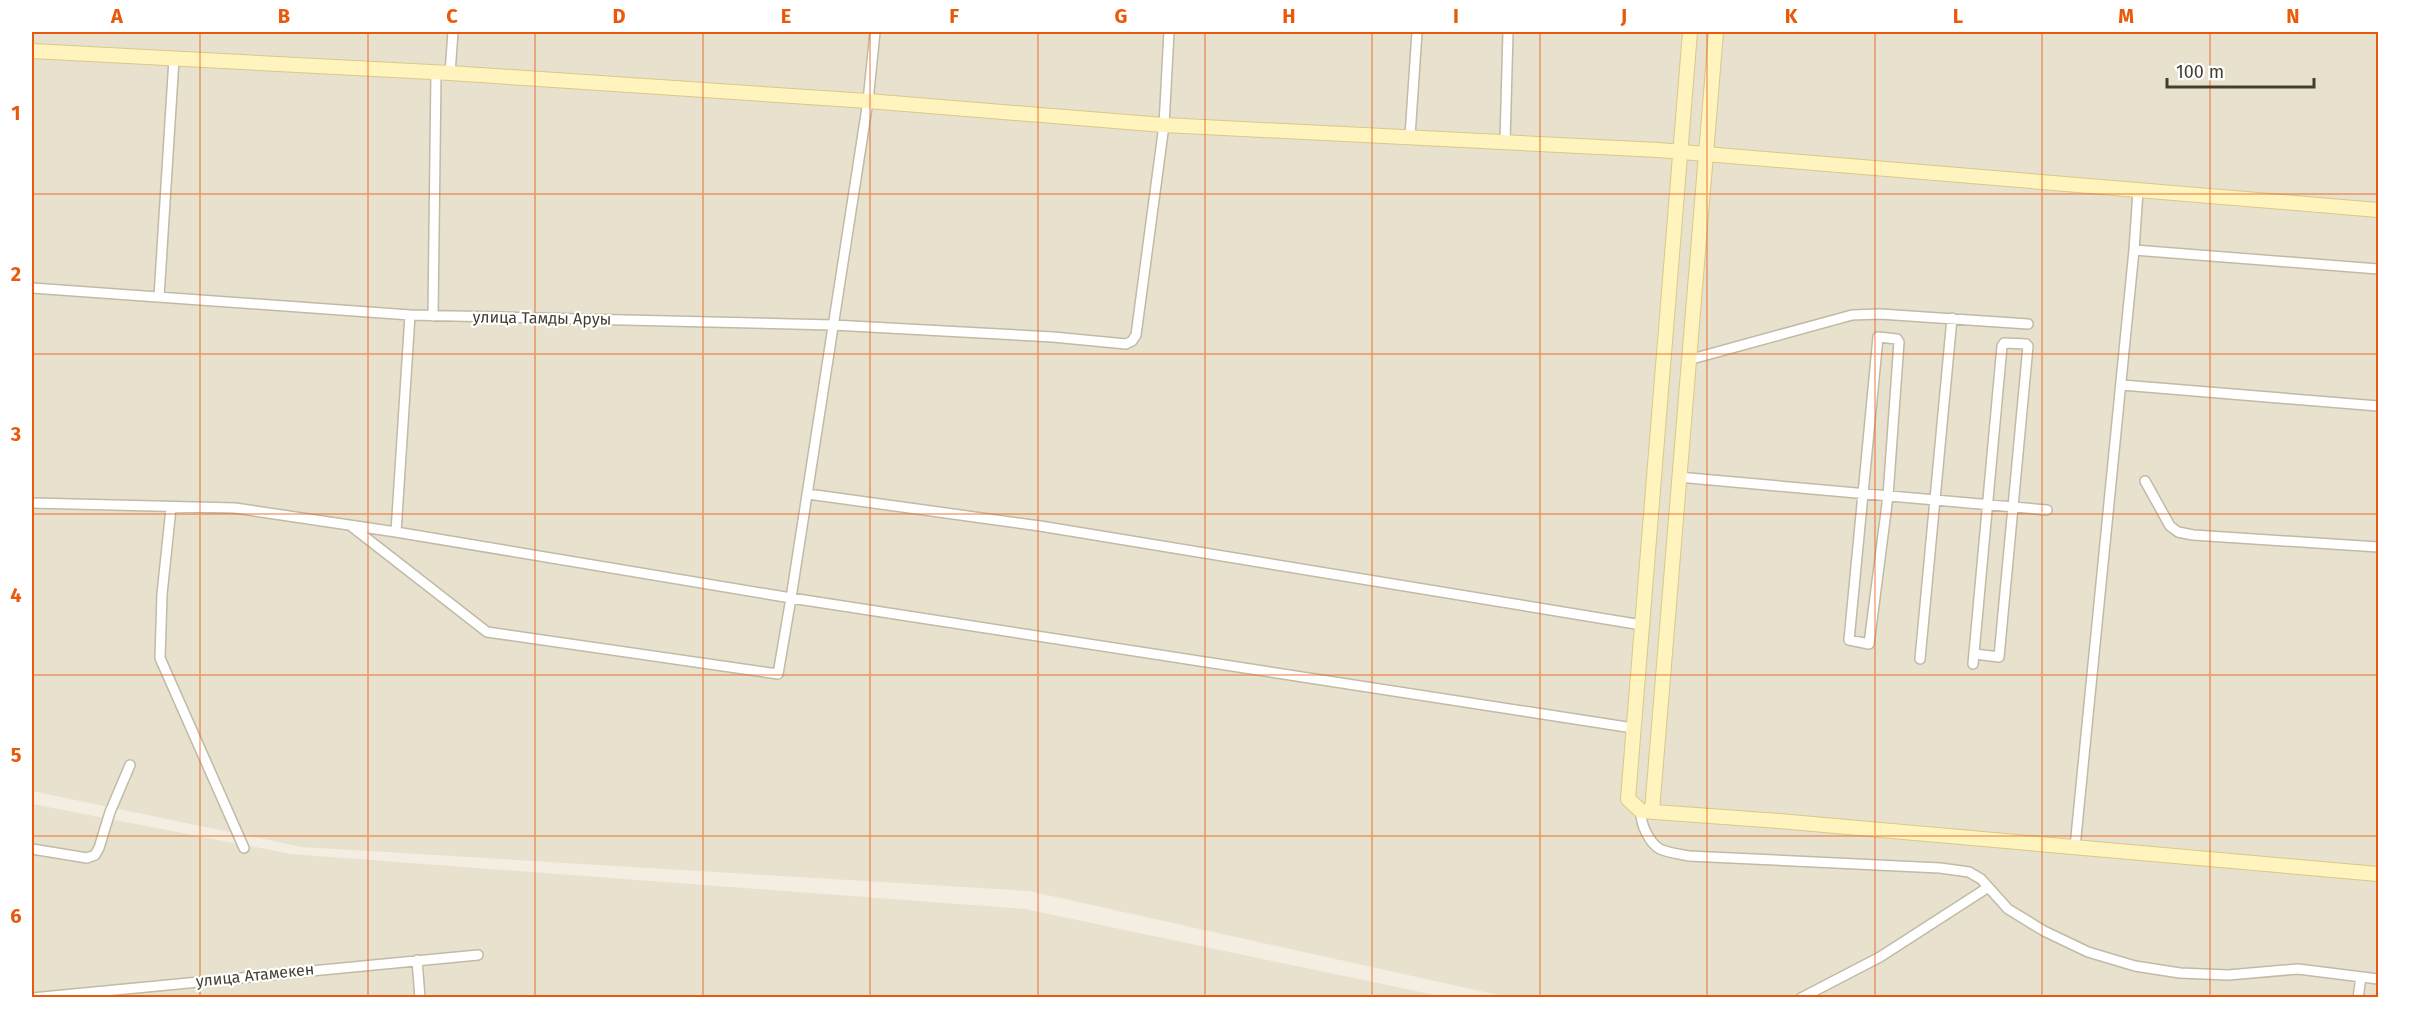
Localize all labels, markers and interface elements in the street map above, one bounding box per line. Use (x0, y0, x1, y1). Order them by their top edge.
text: A (110, 4, 124, 28)
text: B (278, 4, 290, 28)
text: C (446, 4, 458, 28)
text: D (612, 4, 626, 28)
text: E (781, 4, 791, 28)
text: F (949, 4, 959, 28)
text: G (1115, 4, 1127, 28)
text: H (1282, 4, 1296, 28)
text: I (1453, 4, 1459, 28)
text: J (1620, 4, 1627, 28)
text: K (1785, 4, 1798, 28)
text: L (1953, 4, 1963, 28)
text: M (2118, 4, 2134, 28)
text: N (2286, 4, 2300, 28)
scale bar (2167, 51, 2314, 89)
text: 100 m (2176, 61, 2224, 83)
text: 1 (11, 101, 21, 125)
text: 2 (11, 262, 21, 286)
street label: улица Тамды Аруы (472, 307, 612, 329)
text: 3 (10, 422, 21, 446)
text: 4 (10, 583, 22, 607)
text: 5 (11, 743, 22, 767)
text: 6 (10, 904, 22, 928)
street label: улица Атамекен (195, 959, 315, 991)

